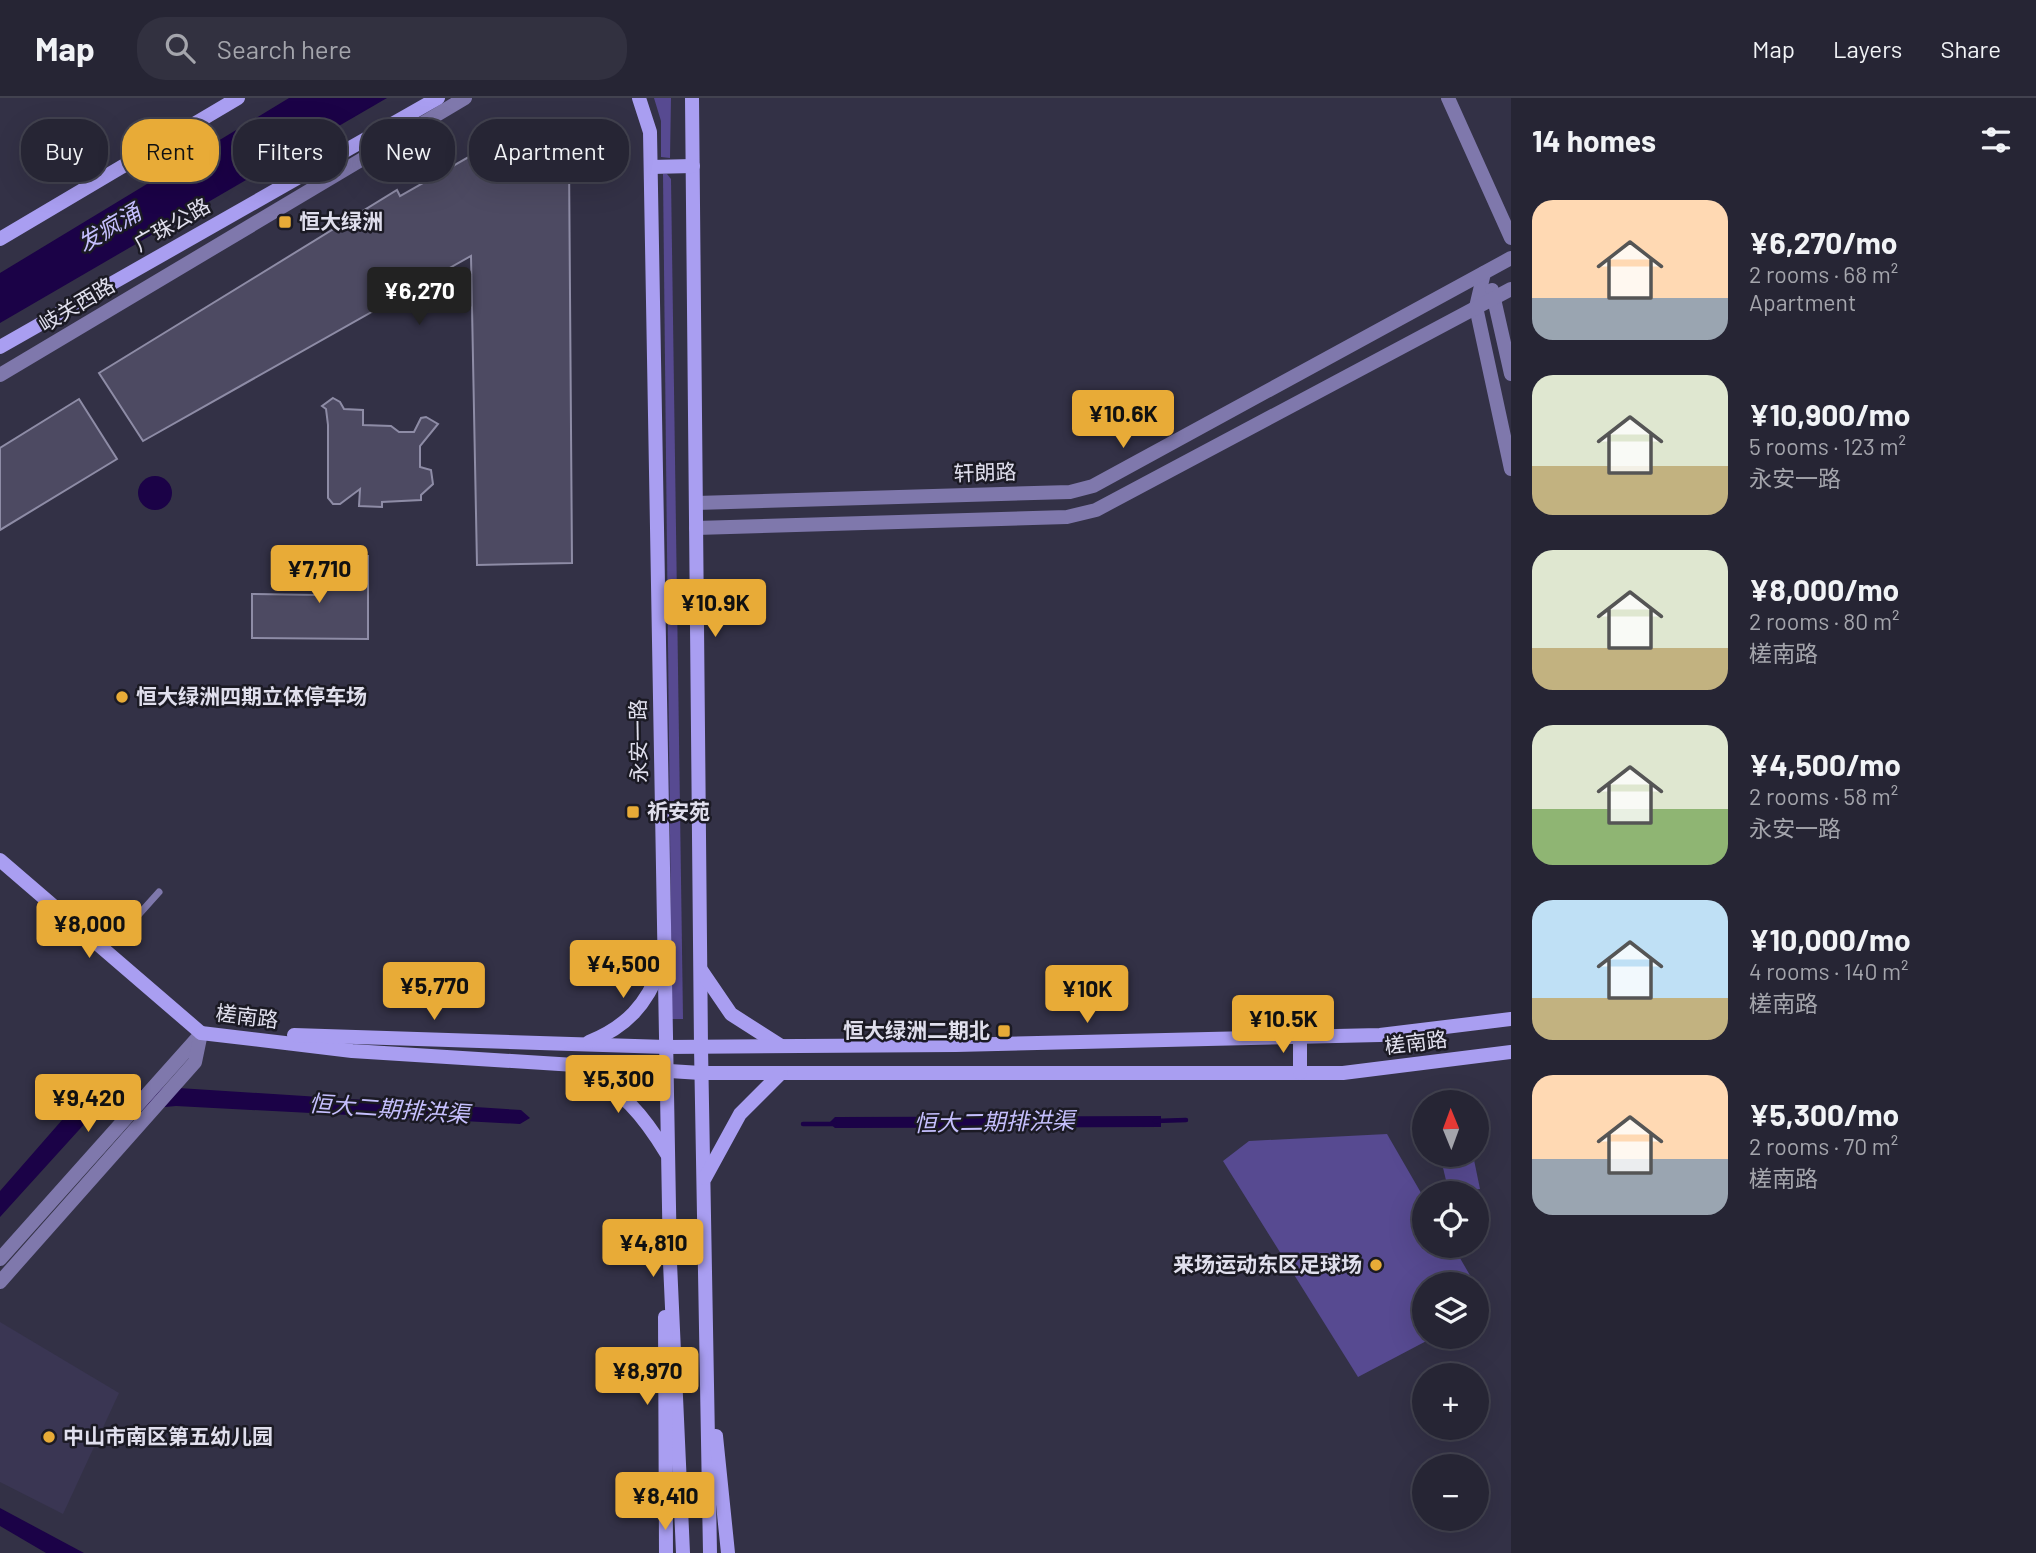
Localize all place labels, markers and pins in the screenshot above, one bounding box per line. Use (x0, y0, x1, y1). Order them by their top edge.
place label: 恒大绿洲 (299, 208, 383, 233)
marker: 恒大绿洲 (277, 214, 293, 230)
pin: ¥6,270 (362, 268, 476, 327)
pin: ¥10.6K (1066, 390, 1180, 450)
pin: ¥7,710 (262, 546, 376, 605)
pin: ¥10.9K (658, 580, 772, 639)
place label: 恒大绿洲四期立体停车场 (136, 683, 367, 708)
marker: 恒大绿洲四期立体停车场 (114, 689, 130, 705)
place label: 祈安苑 (647, 798, 710, 823)
marker: 祈安苑 (625, 804, 641, 820)
pin: ¥8,000 (32, 900, 146, 960)
pin: ¥4,500 (566, 940, 680, 1000)
pin: ¥5,770 (377, 962, 491, 1022)
pin: ¥10K (1046, 965, 1128, 1025)
pin: ¥10.5K (1226, 996, 1340, 1055)
place label: 恒大绿洲二期北 (843, 1017, 990, 1042)
marker: 恒大绿洲二期北 (996, 1023, 1012, 1039)
pin: ¥5,300 (561, 1056, 675, 1115)
pin: ¥9,420 (31, 1074, 145, 1134)
pin: ¥4,810 (596, 1220, 710, 1279)
place label: 来场运动东区足球场 (1173, 1251, 1362, 1276)
marker: 来场运动东区足球场 (1368, 1257, 1384, 1273)
pin: ¥8,970 (590, 1348, 704, 1407)
place label: 中山市南区第五幼儿园 (63, 1423, 273, 1448)
marker: 中山市南区第五幼儿园 (41, 1429, 57, 1445)
pin: ¥8,410 (608, 1472, 722, 1532)

